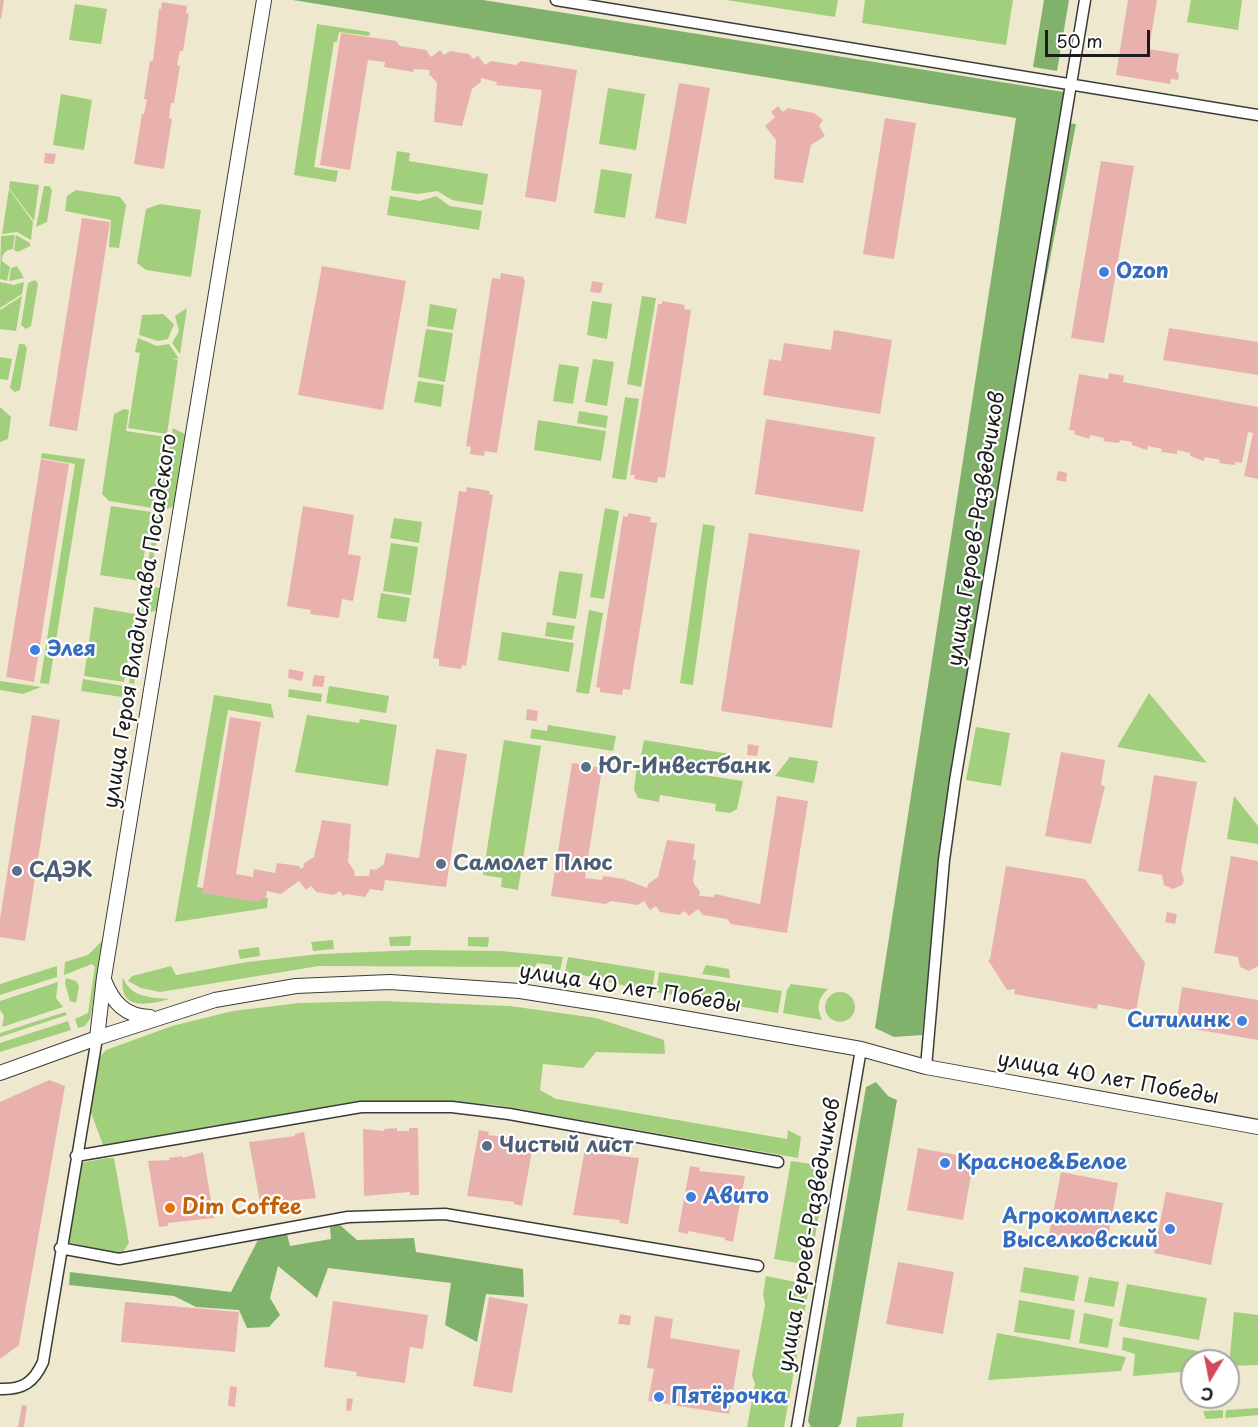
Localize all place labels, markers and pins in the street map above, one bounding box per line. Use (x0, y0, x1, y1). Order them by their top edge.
place label: Ozon (1116, 259, 1169, 285)
marker: Ozon (1097, 265, 1111, 279)
place label: Элея (47, 637, 96, 663)
marker: Элея (28, 643, 42, 657)
place label: Юг-Инвестбанк (598, 754, 771, 780)
marker: Юг-Инвестбанк (579, 760, 593, 774)
place label: Самолет Плюс (453, 851, 613, 877)
marker: Самолет Плюс (434, 857, 448, 871)
place label: СДЭК (29, 858, 93, 884)
marker: СДЭК (10, 864, 24, 878)
place label: Ситилинк (1127, 1008, 1230, 1034)
marker: Ситилинк (1235, 1014, 1249, 1028)
place label: Чистый лист (499, 1133, 633, 1159)
marker: Чистый лист (480, 1139, 494, 1153)
place label: Красное&Белое (957, 1150, 1127, 1176)
marker: Красное&Белое (938, 1156, 952, 1170)
place label: Авито (703, 1184, 769, 1210)
marker: Авито (684, 1190, 698, 1204)
place label: Dim Coffee (182, 1195, 302, 1221)
marker: Dim Coffee (163, 1201, 177, 1215)
place label: Агрокомплекс Выселковский (1002, 1204, 1158, 1254)
marker: Агрокомплекс Выселковский (1163, 1222, 1177, 1236)
place label: Пятёрочка (671, 1384, 788, 1410)
marker: Пятёрочка (652, 1390, 666, 1404)

